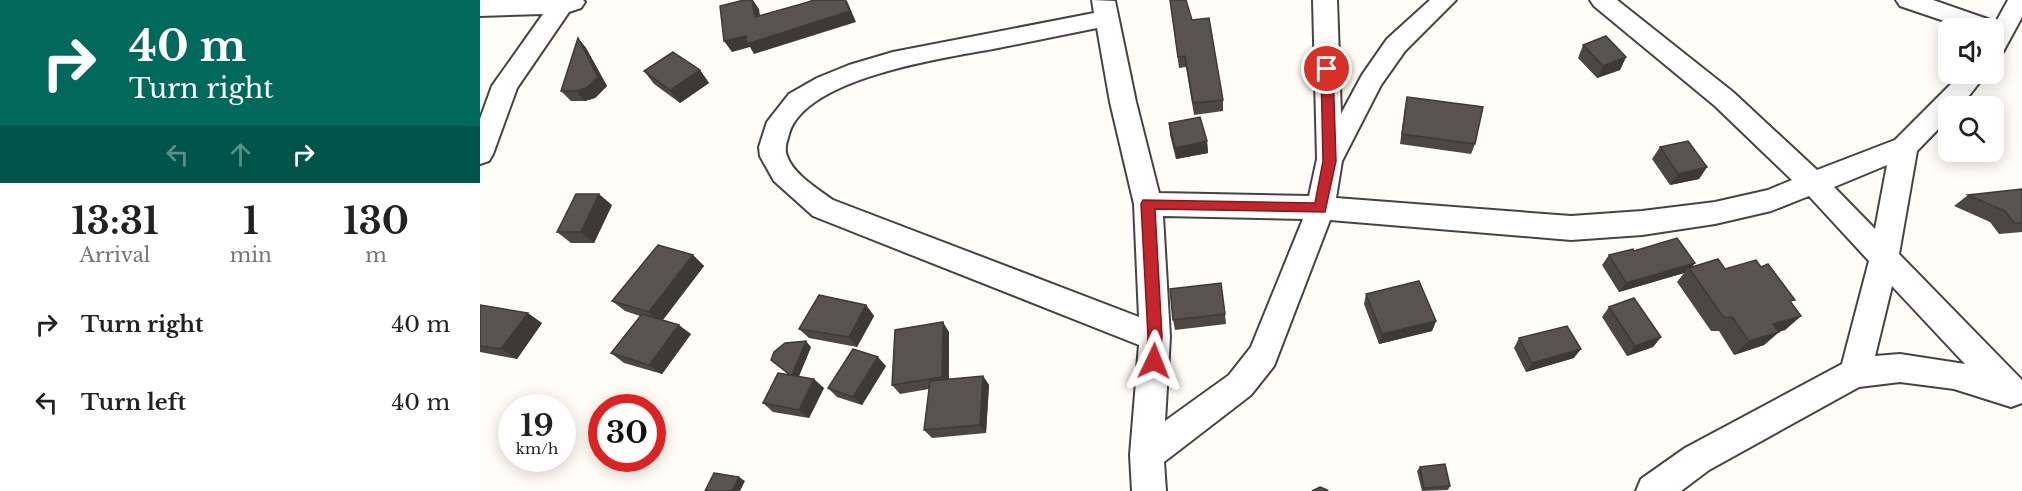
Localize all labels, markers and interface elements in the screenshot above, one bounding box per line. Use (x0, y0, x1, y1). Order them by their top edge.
map controls (1938, 18, 2004, 162)
button: sound (1938, 18, 2004, 84)
text: 40 m (129, 20, 246, 72)
icon: right (30, 24, 108, 102)
pin (1301, 43, 1352, 94)
icon: arrive (1310, 52, 1343, 85)
text: Turn right (129, 72, 273, 105)
button: search (1938, 96, 2004, 162)
icon: left (161, 138, 194, 171)
icon: ahead (224, 138, 257, 171)
icon: right (287, 138, 320, 171)
text: 13:31 (71, 199, 159, 244)
text: 1 (243, 199, 259, 244)
text: 130 (343, 199, 409, 244)
text: Arrival (79, 243, 150, 267)
text: min (230, 243, 272, 267)
text: m (365, 243, 387, 267)
icon: right (30, 308, 63, 341)
text: Turn right (81, 311, 203, 338)
text: 40 m (392, 311, 450, 338)
position arrow (1122, 329, 1186, 393)
icon: left (30, 386, 63, 419)
text: Turn left (81, 389, 186, 416)
text: 40 m (392, 389, 450, 416)
speed limit sign: 30 (588, 394, 666, 472)
text: 19 (520, 407, 554, 444)
text: km/h (516, 439, 558, 458)

